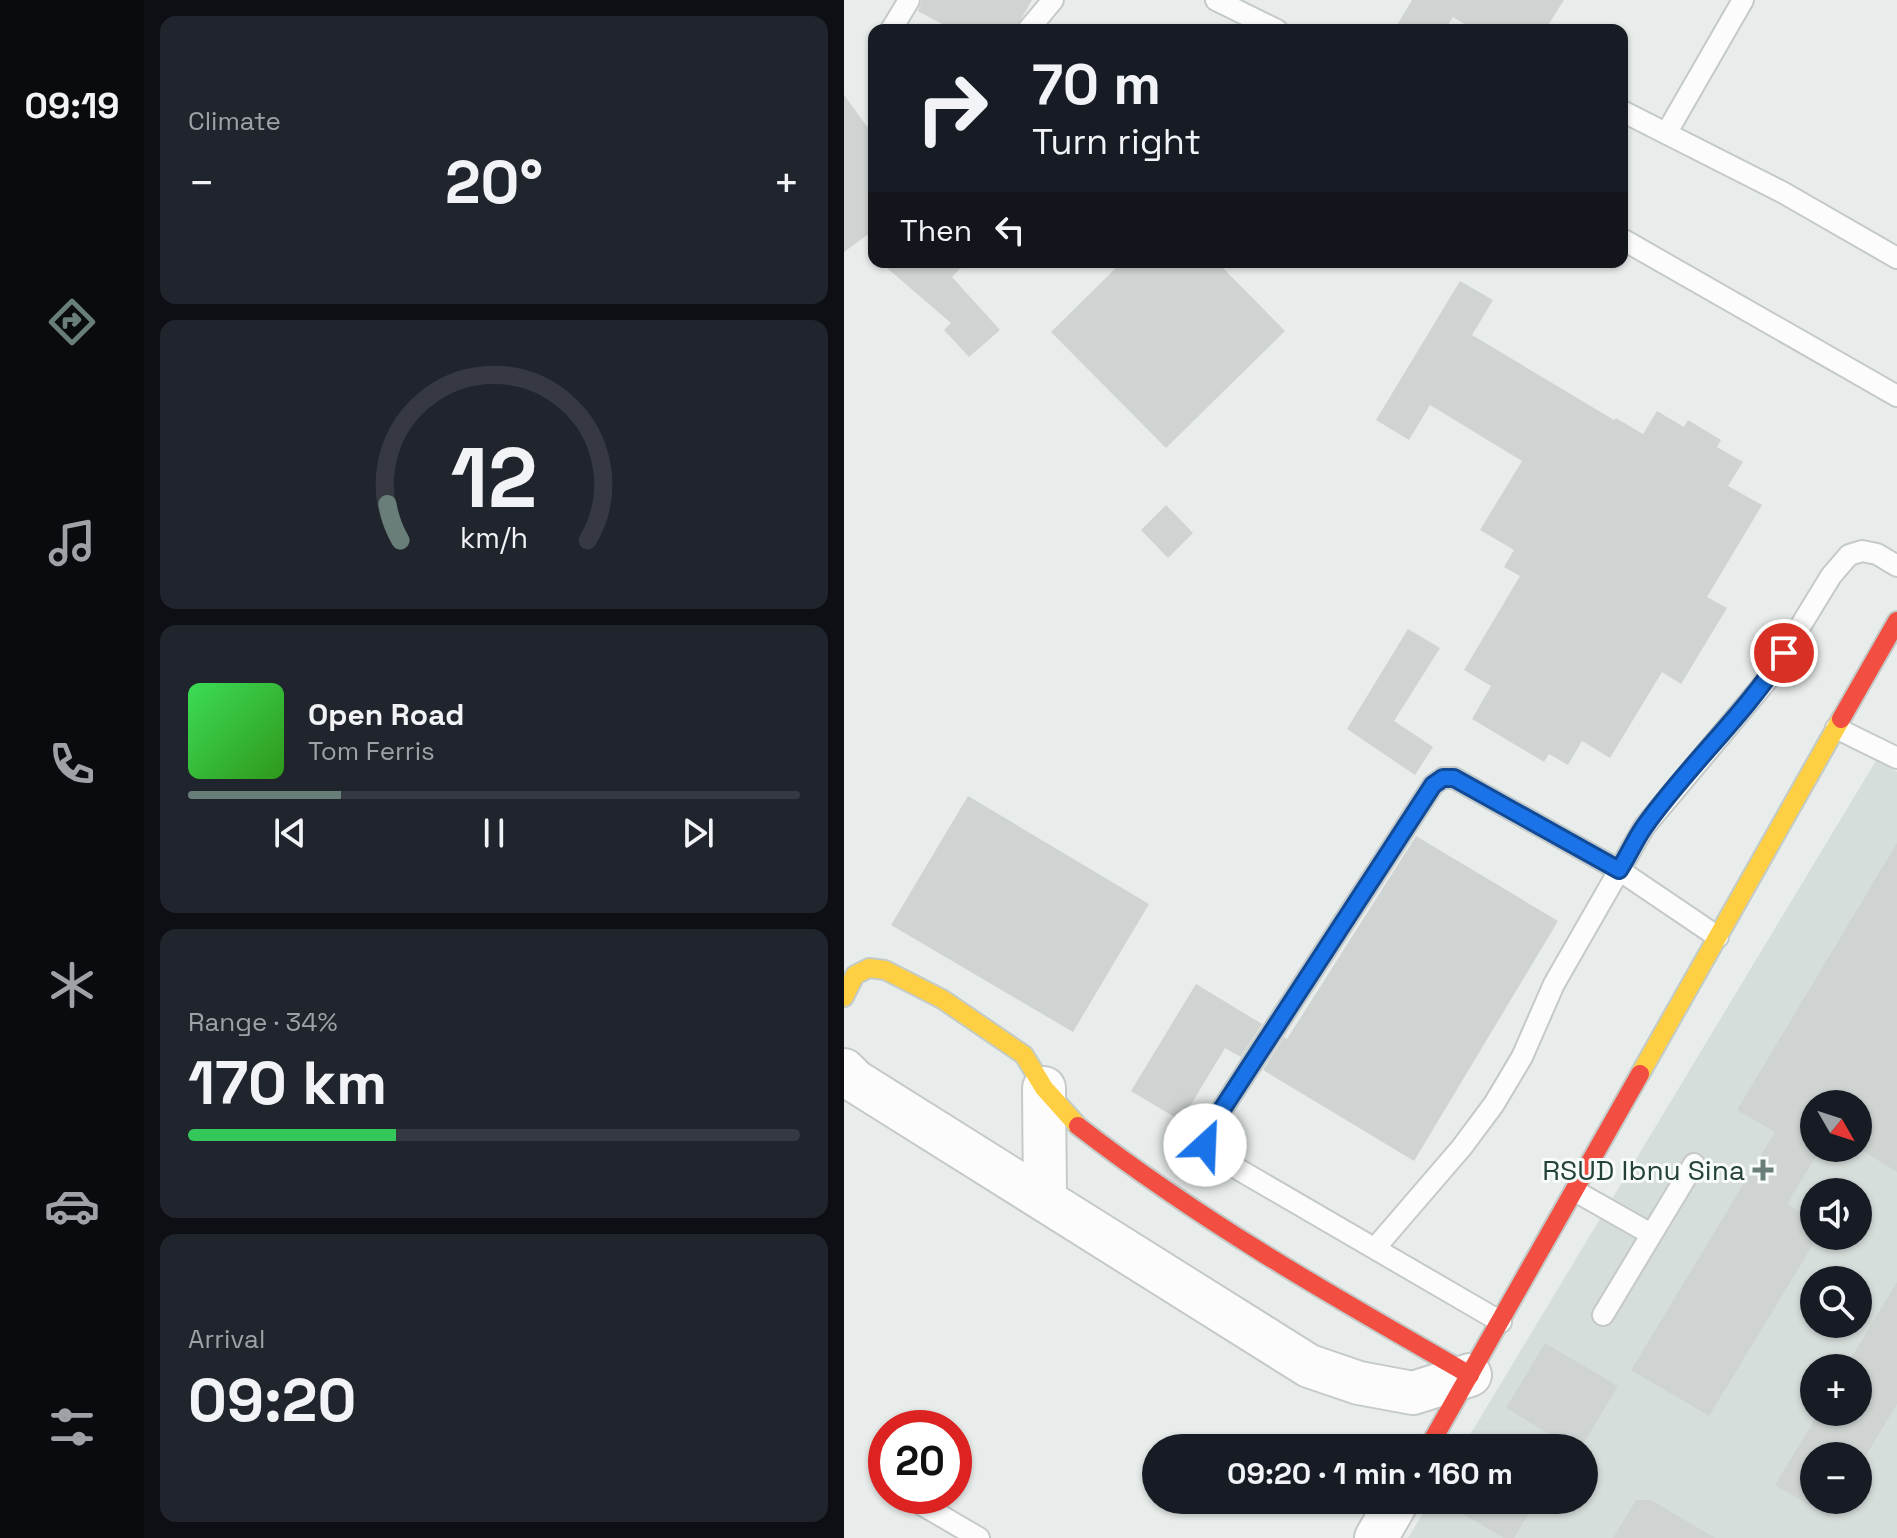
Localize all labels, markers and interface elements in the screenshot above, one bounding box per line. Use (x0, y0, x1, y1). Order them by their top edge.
text: 70 m (1032, 49, 1161, 120)
icon: right (900, 56, 1004, 160)
text: 09:19 (25, 83, 119, 129)
text: Climate (188, 104, 281, 138)
text: Turn right (1032, 119, 1201, 165)
text: 20° (445, 144, 543, 221)
text: − (188, 155, 215, 211)
text: + (773, 155, 800, 211)
icon: left (988, 208, 1032, 252)
text: Then (900, 211, 972, 250)
icon: directions (44, 294, 100, 350)
text: 12 (450, 424, 538, 530)
icon: music (44, 515, 100, 571)
text: km/h (460, 520, 528, 556)
pin (1750, 619, 1818, 687)
icon: arrive (1762, 631, 1806, 675)
text: Open Road (308, 695, 464, 734)
text: Tom Ferris (308, 734, 435, 768)
icon: phone (44, 736, 100, 792)
icon: previous (268, 811, 312, 855)
icon: pause (472, 811, 516, 855)
icon: next (676, 811, 720, 855)
icon: climate (44, 957, 100, 1013)
text: Range · 34% (188, 1005, 338, 1039)
text: 170 km (188, 1045, 387, 1122)
north arrow (1800, 1090, 1872, 1162)
map controls (1800, 1090, 1872, 1514)
position arrow (1163, 1103, 1247, 1187)
place label: RSUD Ibnu Sina (1542, 1152, 1745, 1188)
marker: RSUD Ibnu Sina (1752, 1159, 1774, 1181)
icon: car (44, 1178, 100, 1234)
button: sound (1800, 1178, 1872, 1250)
button: search (1800, 1266, 1872, 1338)
text: Arrival (188, 1322, 265, 1356)
button: + (1800, 1354, 1872, 1426)
text: 09:20 (188, 1362, 356, 1439)
icon: filters (44, 1399, 100, 1455)
speed limit sign: 20 (868, 1410, 972, 1514)
button: − (1800, 1442, 1872, 1514)
text: 09:20 · 1 min · 160 m (1227, 1454, 1513, 1493)

